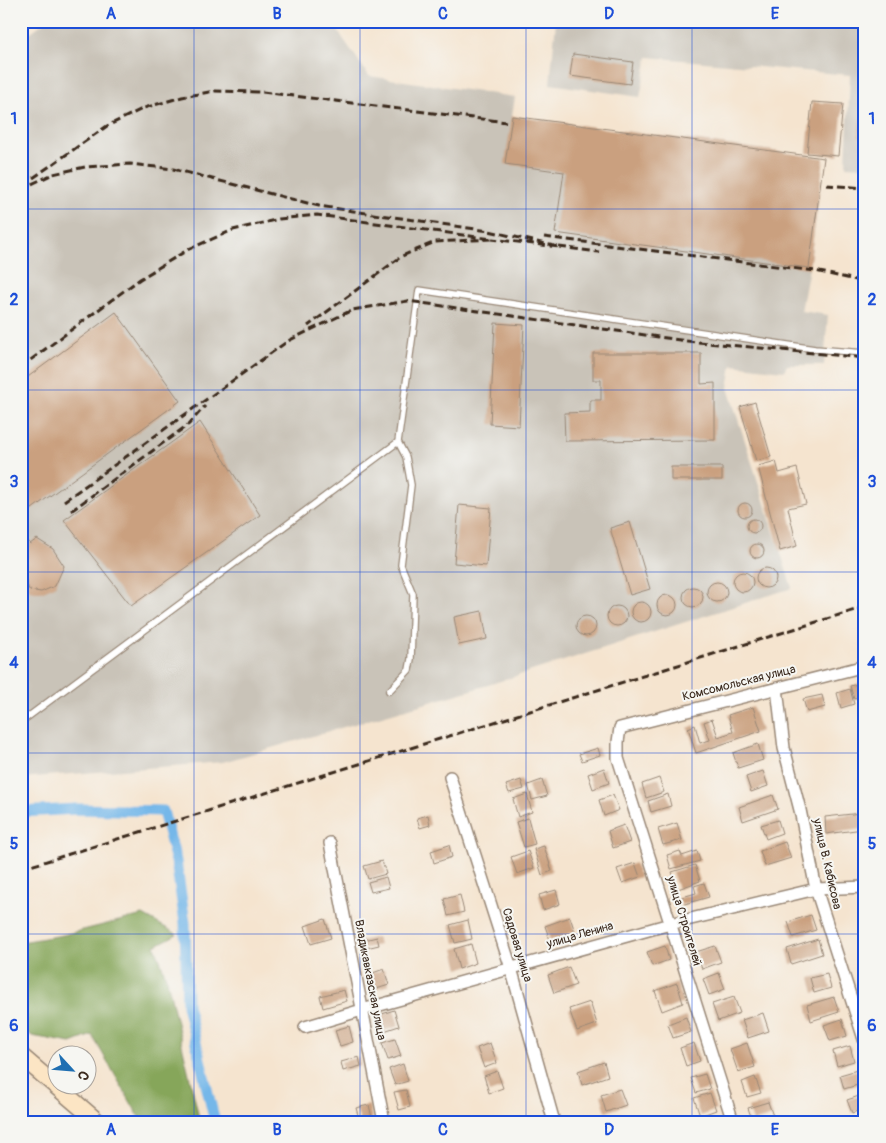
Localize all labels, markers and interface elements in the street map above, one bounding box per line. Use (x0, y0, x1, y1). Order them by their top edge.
text: A (106, 4, 117, 24)
text: B (272, 4, 282, 24)
text: C (438, 4, 448, 24)
text: D (604, 4, 614, 24)
text: E (771, 4, 780, 24)
text: 1 (11, 109, 17, 129)
text: 1 (869, 109, 875, 129)
text: 2 (10, 290, 19, 310)
text: 2 (868, 290, 877, 310)
text: 3 (10, 472, 19, 492)
text: 3 (868, 472, 877, 492)
text: 4 (9, 653, 19, 673)
text: 4 (867, 653, 877, 673)
street label: Комсомольская улица (681, 662, 797, 704)
street label: улица В. Кабисова (809, 816, 845, 911)
text: 5 (10, 834, 19, 854)
text: 5 (868, 834, 877, 854)
street label: улица Строителей (663, 873, 705, 968)
street label: Садовая улица (499, 906, 535, 984)
street label: Владикавказская улица (351, 918, 389, 1042)
street label: улица Ленина (544, 918, 615, 952)
text: 6 (9, 1016, 19, 1036)
text: 6 (867, 1016, 877, 1036)
north arrow (48, 1046, 98, 1096)
text: С (74, 1068, 93, 1083)
text: A (106, 1120, 117, 1140)
text: B (272, 1120, 282, 1140)
text: C (438, 1120, 448, 1140)
text: D (604, 1120, 614, 1140)
text: E (771, 1120, 780, 1140)

